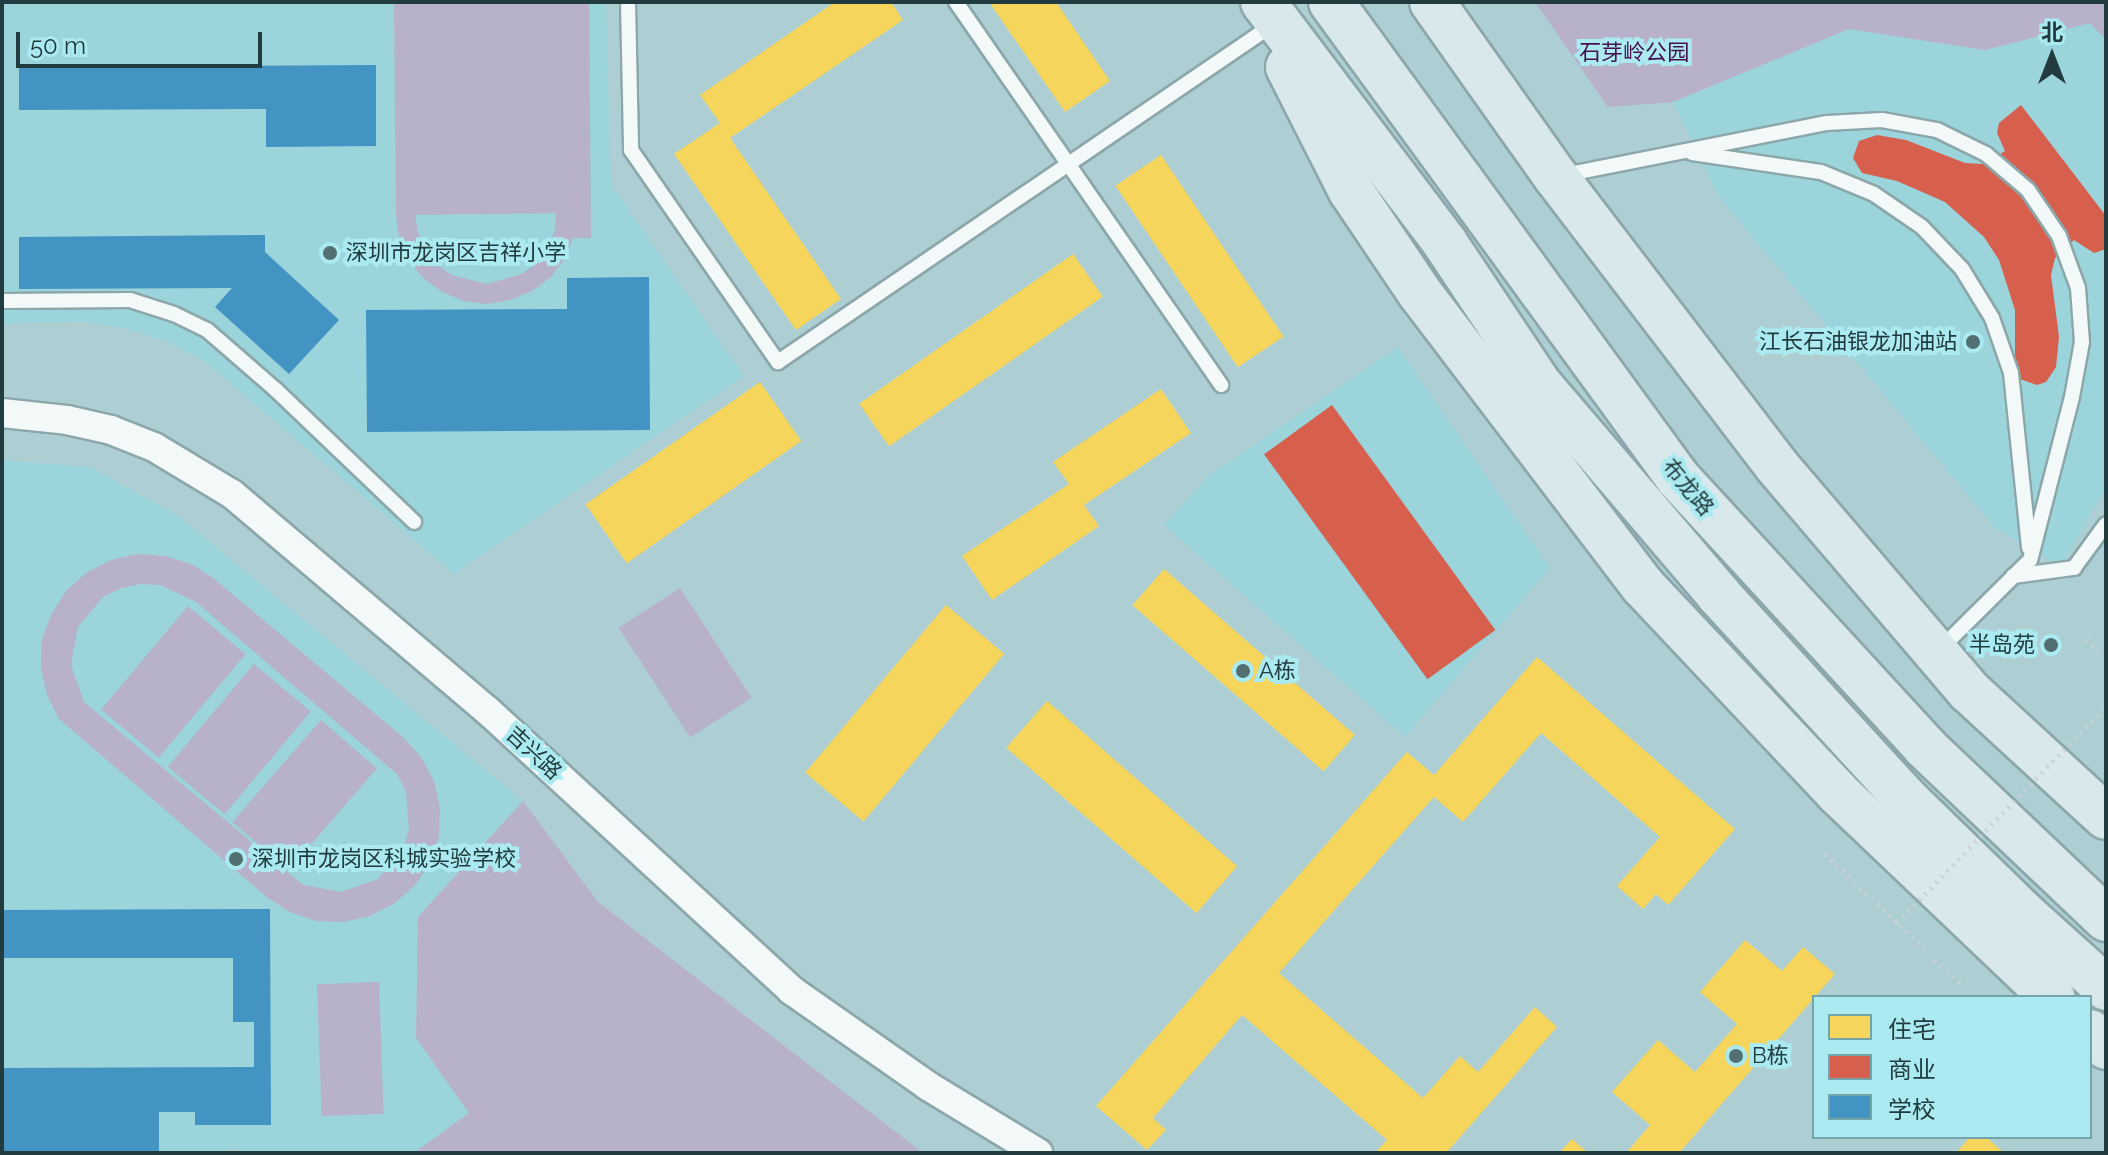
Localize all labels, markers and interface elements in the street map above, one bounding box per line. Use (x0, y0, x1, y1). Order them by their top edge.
scale bar (20, 16, 266, 66)
north arrow (2012, 16, 2092, 96)
text: 北 (2041, 19, 2063, 45)
text: 50 m (30, 31, 86, 60)
park label: 石芽岭公园 (1579, 40, 1689, 66)
place label: 深圳市龙岗区吉祥小学 (346, 240, 566, 266)
marker: 深圳市龙岗区吉祥小学 (321, 244, 339, 262)
place label: 江长石油银龙加油站 (1759, 329, 1957, 355)
marker: 江长石油银龙加油站 (1964, 333, 1982, 351)
street label: 布龙路 (1657, 453, 1719, 521)
place label: 半岛苑 (1969, 632, 2035, 658)
marker: 半岛苑 (2042, 636, 2060, 654)
place label: A栋 (1259, 658, 1296, 684)
marker: A栋 (1234, 662, 1252, 680)
street label: 吉兴路 (501, 721, 567, 785)
place label: 深圳市龙岗区科城实验学校 (252, 846, 516, 872)
marker: 深圳市龙岗区科城实验学校 (227, 850, 245, 868)
legend (1812, 995, 2092, 1139)
text: 住宅 (1888, 1015, 1936, 1044)
place label: B栋 (1752, 1043, 1789, 1069)
marker: B栋 (1727, 1047, 1745, 1065)
text: 商业 (1888, 1055, 1936, 1084)
text: 学校 (1888, 1095, 1936, 1124)

